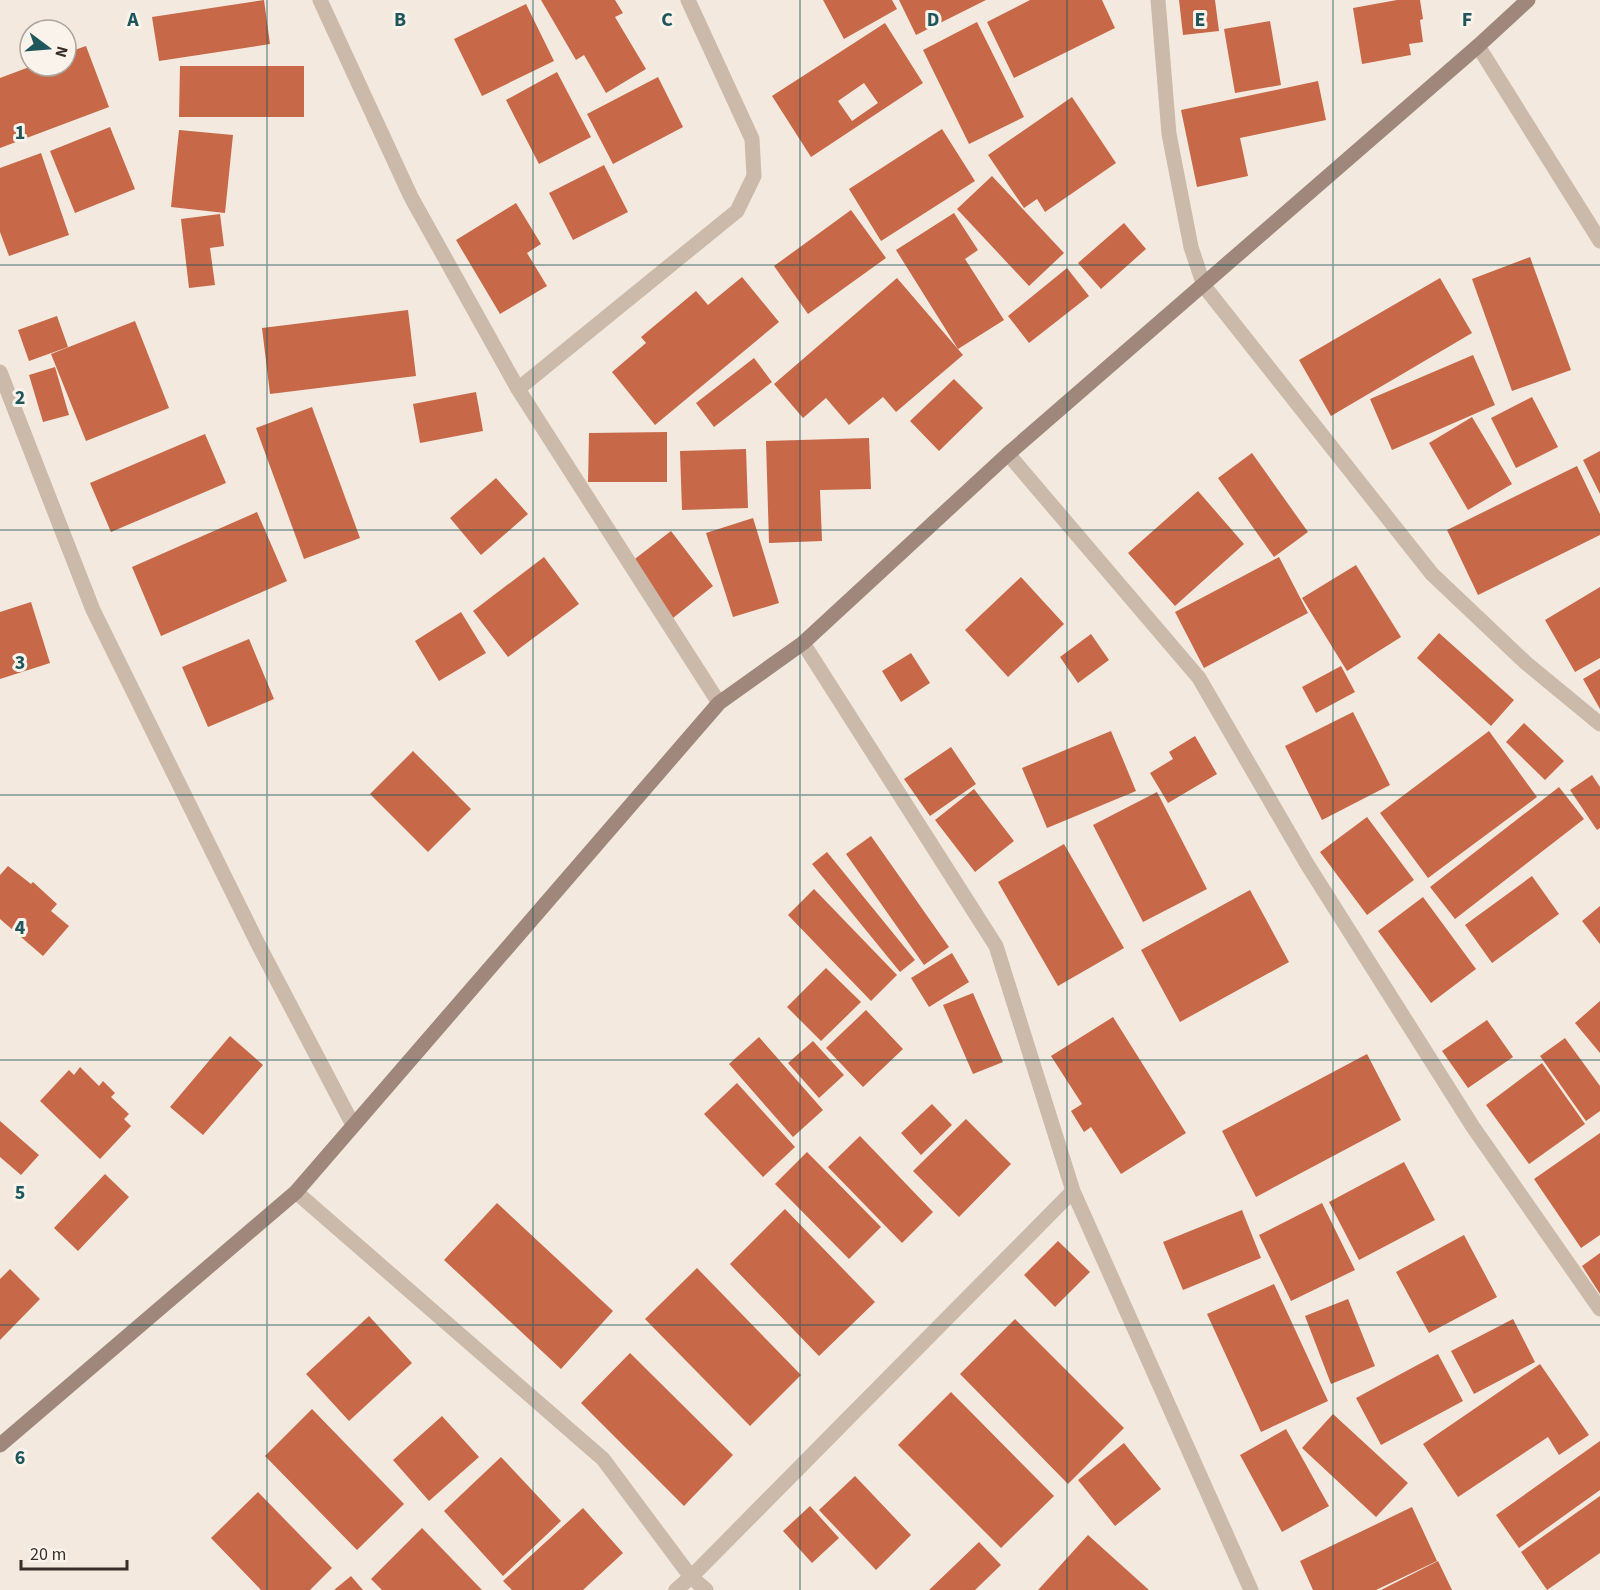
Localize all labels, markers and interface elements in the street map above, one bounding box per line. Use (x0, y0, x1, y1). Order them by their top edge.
text: A (126, 6, 139, 34)
text: B (394, 6, 406, 34)
text: C (661, 6, 673, 34)
text: D (927, 6, 939, 34)
text: E (1195, 6, 1205, 34)
text: F (1462, 6, 1472, 34)
north arrow (18, 18, 78, 78)
text: N (49, 44, 73, 60)
text: 1 (15, 119, 25, 147)
text: 2 (15, 384, 25, 412)
text: 3 (15, 649, 25, 677)
text: 4 (15, 914, 26, 942)
text: 5 (15, 1179, 25, 1207)
text: 6 (15, 1444, 25, 1472)
scale bar (21, 1533, 128, 1571)
text: 20 m (30, 1542, 66, 1567)

